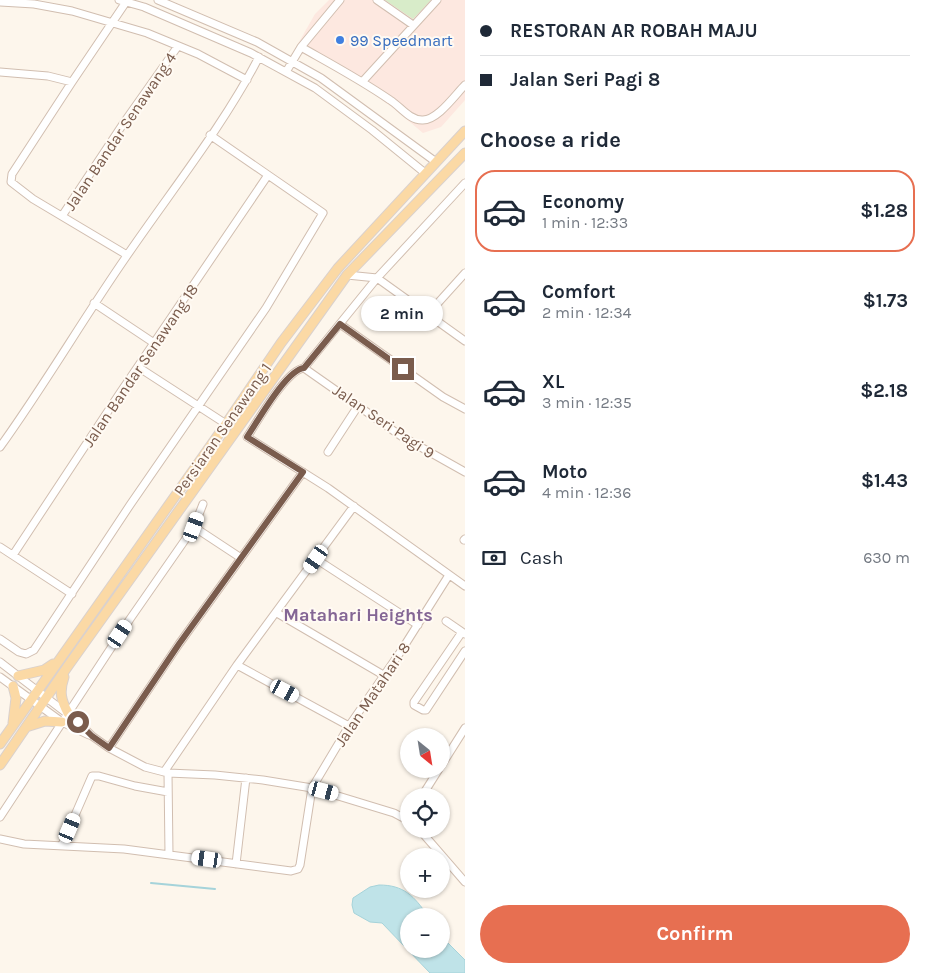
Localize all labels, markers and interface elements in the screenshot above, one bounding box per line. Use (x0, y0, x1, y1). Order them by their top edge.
text: RESTORAN AR ROBAH MAJU (510, 20, 758, 42)
place label: 99 Speedmart (350, 31, 453, 50)
marker: 99 Speedmart (334, 34, 346, 46)
street label: Jalan Bandar Senawang 4 (60, 49, 180, 214)
text: Jalan Seri Pagi 8 (510, 69, 660, 91)
text: Choose a ride (480, 127, 621, 153)
icon: car (482, 189, 527, 234)
text: Economy (542, 191, 624, 213)
text: $1.28 (860, 200, 908, 222)
text: 1 min · 12:33 (542, 213, 628, 232)
icon: car (482, 279, 527, 324)
street label: Jalan Bandar Senawang 18 (79, 280, 202, 450)
text: Comfort (542, 281, 616, 303)
text: $1.73 (863, 290, 908, 312)
callout: 2 min (362, 296, 444, 332)
text: 2 min · 12:34 (542, 303, 632, 322)
text: 2 min (380, 304, 424, 323)
route end (392, 358, 414, 380)
street label: Persiaran Senawang 1 (169, 359, 275, 499)
icon: car (482, 369, 527, 414)
text: XL (542, 371, 564, 393)
street label: Jalan Seri Pagi 9 (329, 380, 438, 463)
text: $2.18 (860, 380, 908, 402)
text: 3 min · 12:35 (542, 393, 632, 412)
icon: car (482, 459, 527, 504)
text: Moto (542, 461, 588, 483)
text: $1.43 (861, 470, 908, 492)
text: 4 min · 12:36 (542, 483, 631, 502)
car (181, 510, 206, 544)
car (301, 542, 330, 576)
icon: cash (480, 544, 508, 572)
text: Cash (520, 547, 564, 569)
text: 630 m (863, 548, 910, 567)
district label: Matahari Heights (283, 604, 433, 626)
car (105, 617, 134, 651)
street label: Jalan Matahari 8 (330, 638, 414, 750)
car (268, 677, 301, 705)
route start (67, 711, 89, 733)
north arrow (400, 728, 450, 778)
map controls (400, 728, 450, 958)
car (307, 780, 340, 802)
button: locate (400, 788, 450, 838)
car (57, 811, 82, 845)
button: + (400, 848, 450, 898)
car (191, 849, 222, 869)
button: Confirm (480, 905, 910, 963)
button: − (400, 908, 450, 958)

